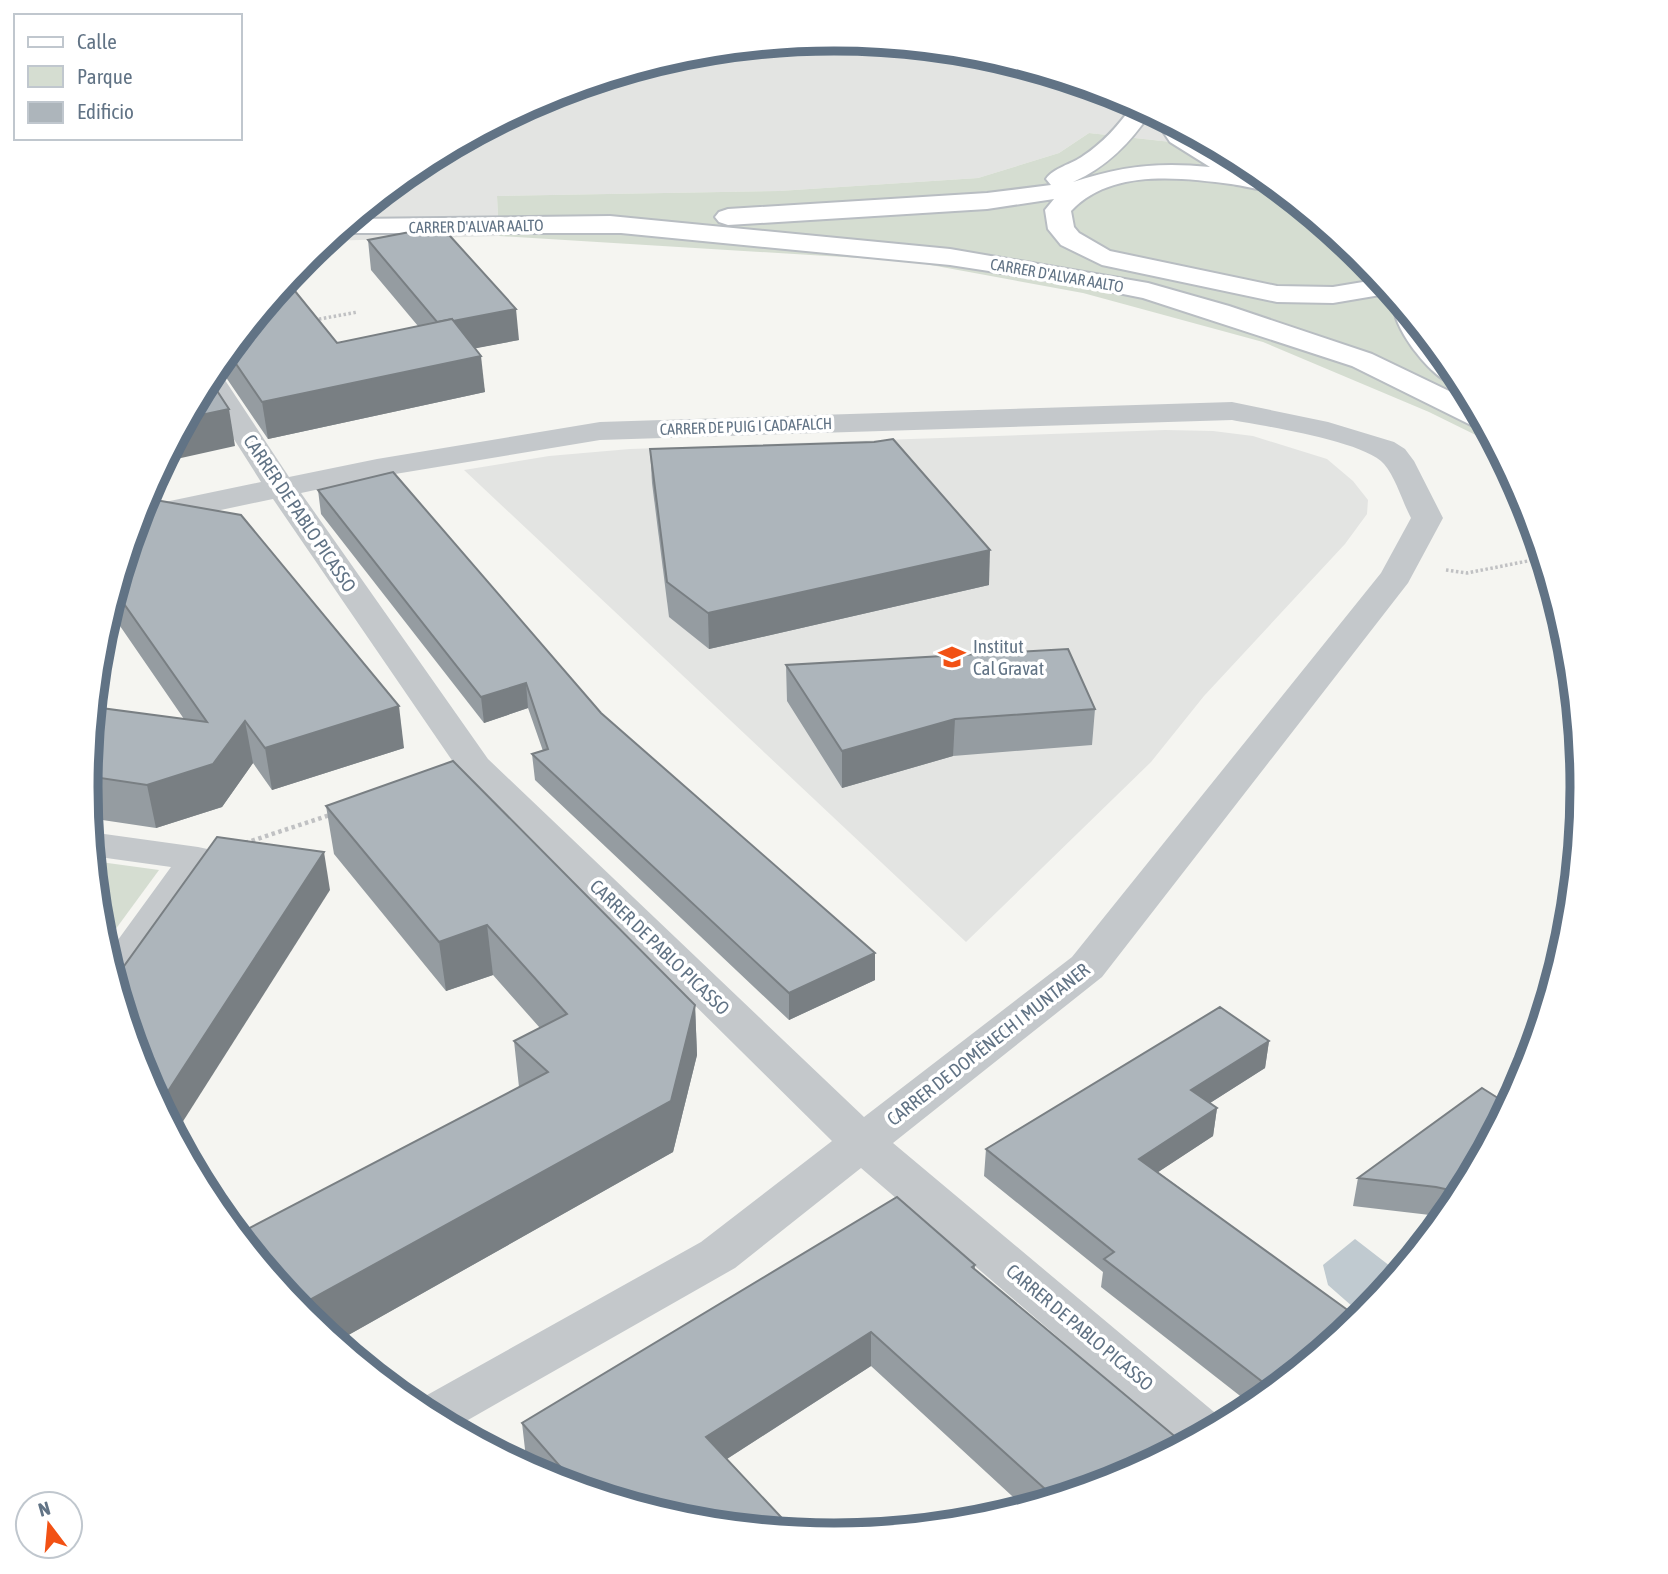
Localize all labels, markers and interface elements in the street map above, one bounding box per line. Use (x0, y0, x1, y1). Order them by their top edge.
legend (14, 14, 242, 140)
text: Calle (77, 29, 117, 53)
text: Parque (77, 64, 132, 88)
text: Edificio (77, 99, 134, 123)
street label: CARRER D'ALVAR AALTO (408, 216, 544, 236)
street label: CARRER D'ALVAR AALTO (989, 254, 1125, 296)
street label: CARRER DE PUIG I CADAFALCH (659, 414, 833, 438)
street label: CARRER DE PABLO PICASSO (239, 430, 361, 596)
place label: Institut Cal Gravat (973, 635, 1044, 679)
school or university icon: Institut Cal Gravat (937, 642, 967, 672)
street label: CARRER DE PABLO PICASSO (586, 875, 734, 1019)
street label: CARRER DE DOMÈNECH I MUNTANER (882, 958, 1094, 1130)
street label: CARRER DE PABLO PICASSO (1002, 1259, 1158, 1395)
north arrow (14, 1490, 84, 1560)
text: N (36, 1497, 53, 1521)

